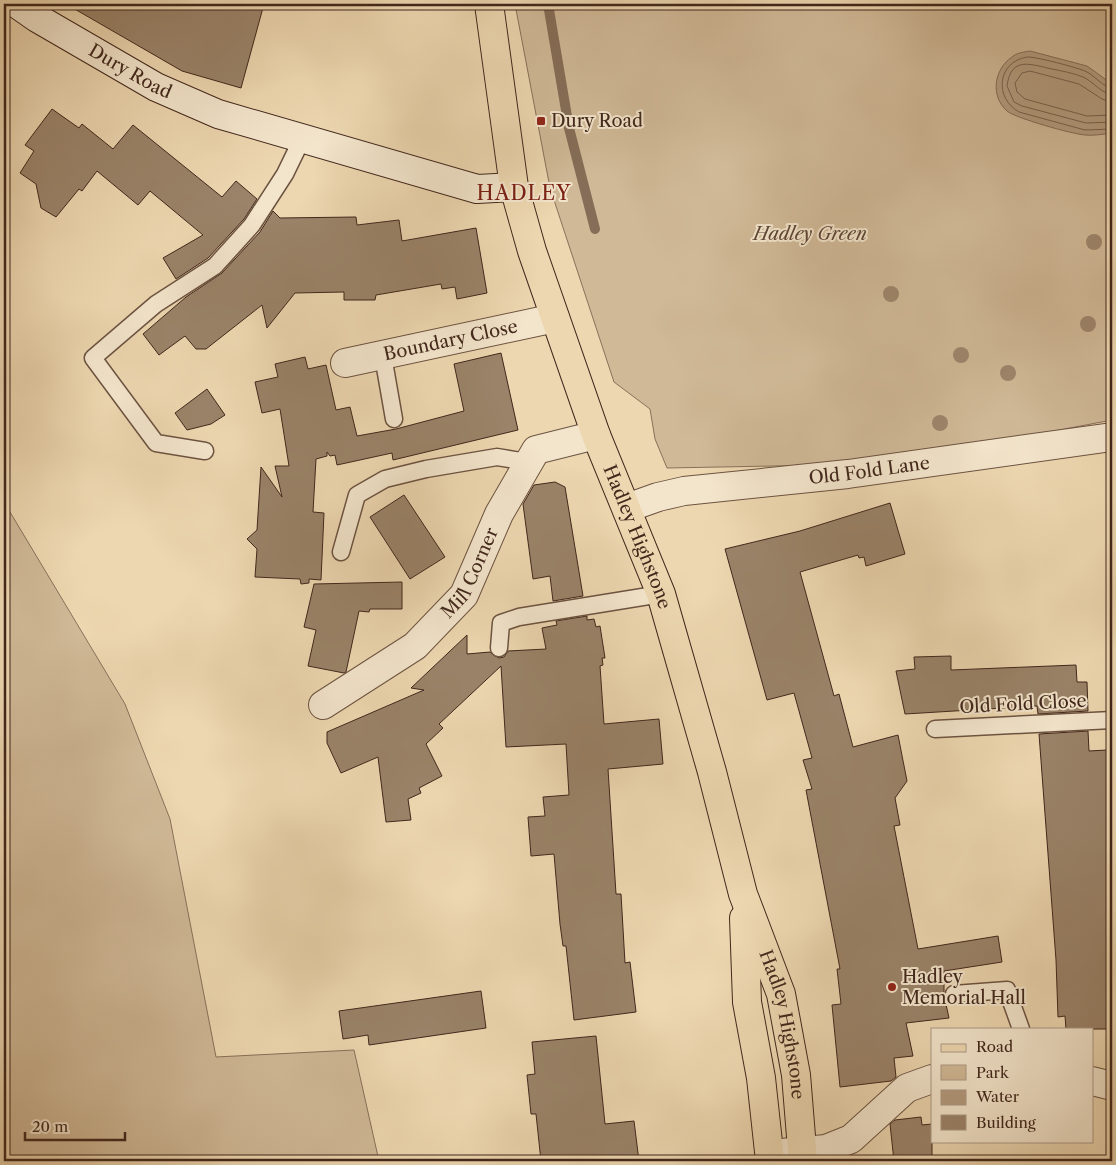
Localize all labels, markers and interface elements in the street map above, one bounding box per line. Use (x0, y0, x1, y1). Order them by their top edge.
street label: Dury Road (85, 39, 175, 104)
place label: Dury Road (551, 110, 643, 132)
marker: Dury Road (535, 115, 547, 127)
district label: HADLEY (477, 181, 571, 205)
park label: Hadley Green (751, 223, 867, 245)
street label: Boundary Close (382, 315, 520, 365)
street label: Old Fold Lane (808, 452, 931, 489)
street label: Hadley Highstone (598, 462, 676, 611)
street label: Mill Corner (436, 524, 503, 623)
street label: Old Fold Close (959, 690, 1087, 718)
street label: Hadley Highstone (754, 947, 809, 1100)
place label: Hadley Memorial Hall (902, 966, 1026, 1009)
marker: Hadley Memorial Hall (886, 981, 898, 993)
legend (931, 1028, 1094, 1142)
text: Road (976, 1037, 1013, 1056)
text: Park (976, 1063, 1010, 1082)
text: Water (975, 1087, 1020, 1106)
scale bar (25, 1110, 125, 1142)
text: Building (976, 1113, 1036, 1132)
text: 20 m (32, 1117, 68, 1136)

